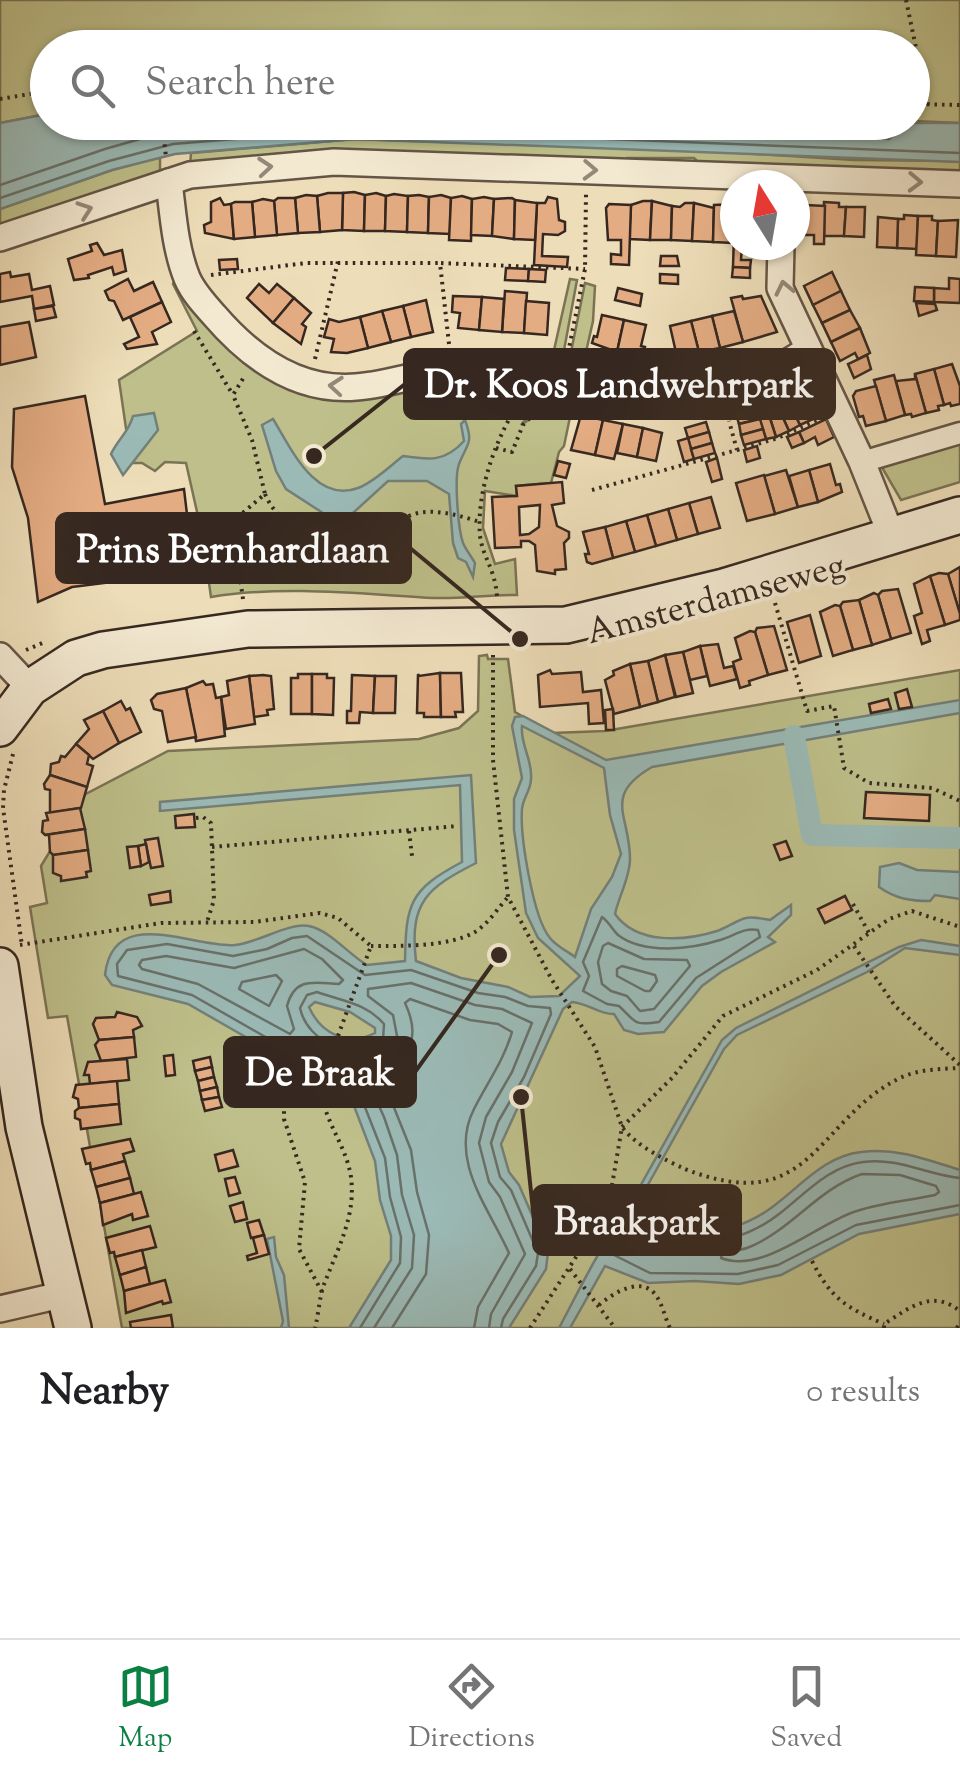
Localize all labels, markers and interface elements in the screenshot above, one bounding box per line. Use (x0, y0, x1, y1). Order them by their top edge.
search box (30, 30, 930, 140)
icon: search (65, 58, 120, 113)
text: Search here (145, 58, 336, 112)
one-way arrow (258, 157, 274, 179)
one-way arrow (582, 160, 598, 181)
north arrow (720, 170, 810, 260)
one-way arrow (907, 171, 923, 192)
one-way arrow (75, 201, 92, 222)
one-way arrow (774, 280, 795, 297)
callout: Dr. Koos Landwehrpark (405, 350, 834, 418)
text: Dr. Koos Landwehrpark (424, 361, 814, 415)
one-way arrow (327, 375, 343, 397)
callout: Prins Bernhardlaan (57, 514, 410, 582)
text: Prins Bernhardlaan (77, 526, 390, 580)
street label: Amsterdamseweg (581, 542, 851, 660)
callout: De Braak (225, 1038, 415, 1106)
text: De Braak (245, 1049, 395, 1103)
callout: Braakpark (534, 1186, 740, 1254)
text: Braakpark (554, 1198, 720, 1252)
text: Nearby (40, 1363, 169, 1423)
text: 0 results (806, 1370, 920, 1416)
tab: Map (118, 1659, 173, 1759)
tab: Directions (408, 1659, 535, 1759)
tab: Saved (770, 1659, 842, 1759)

